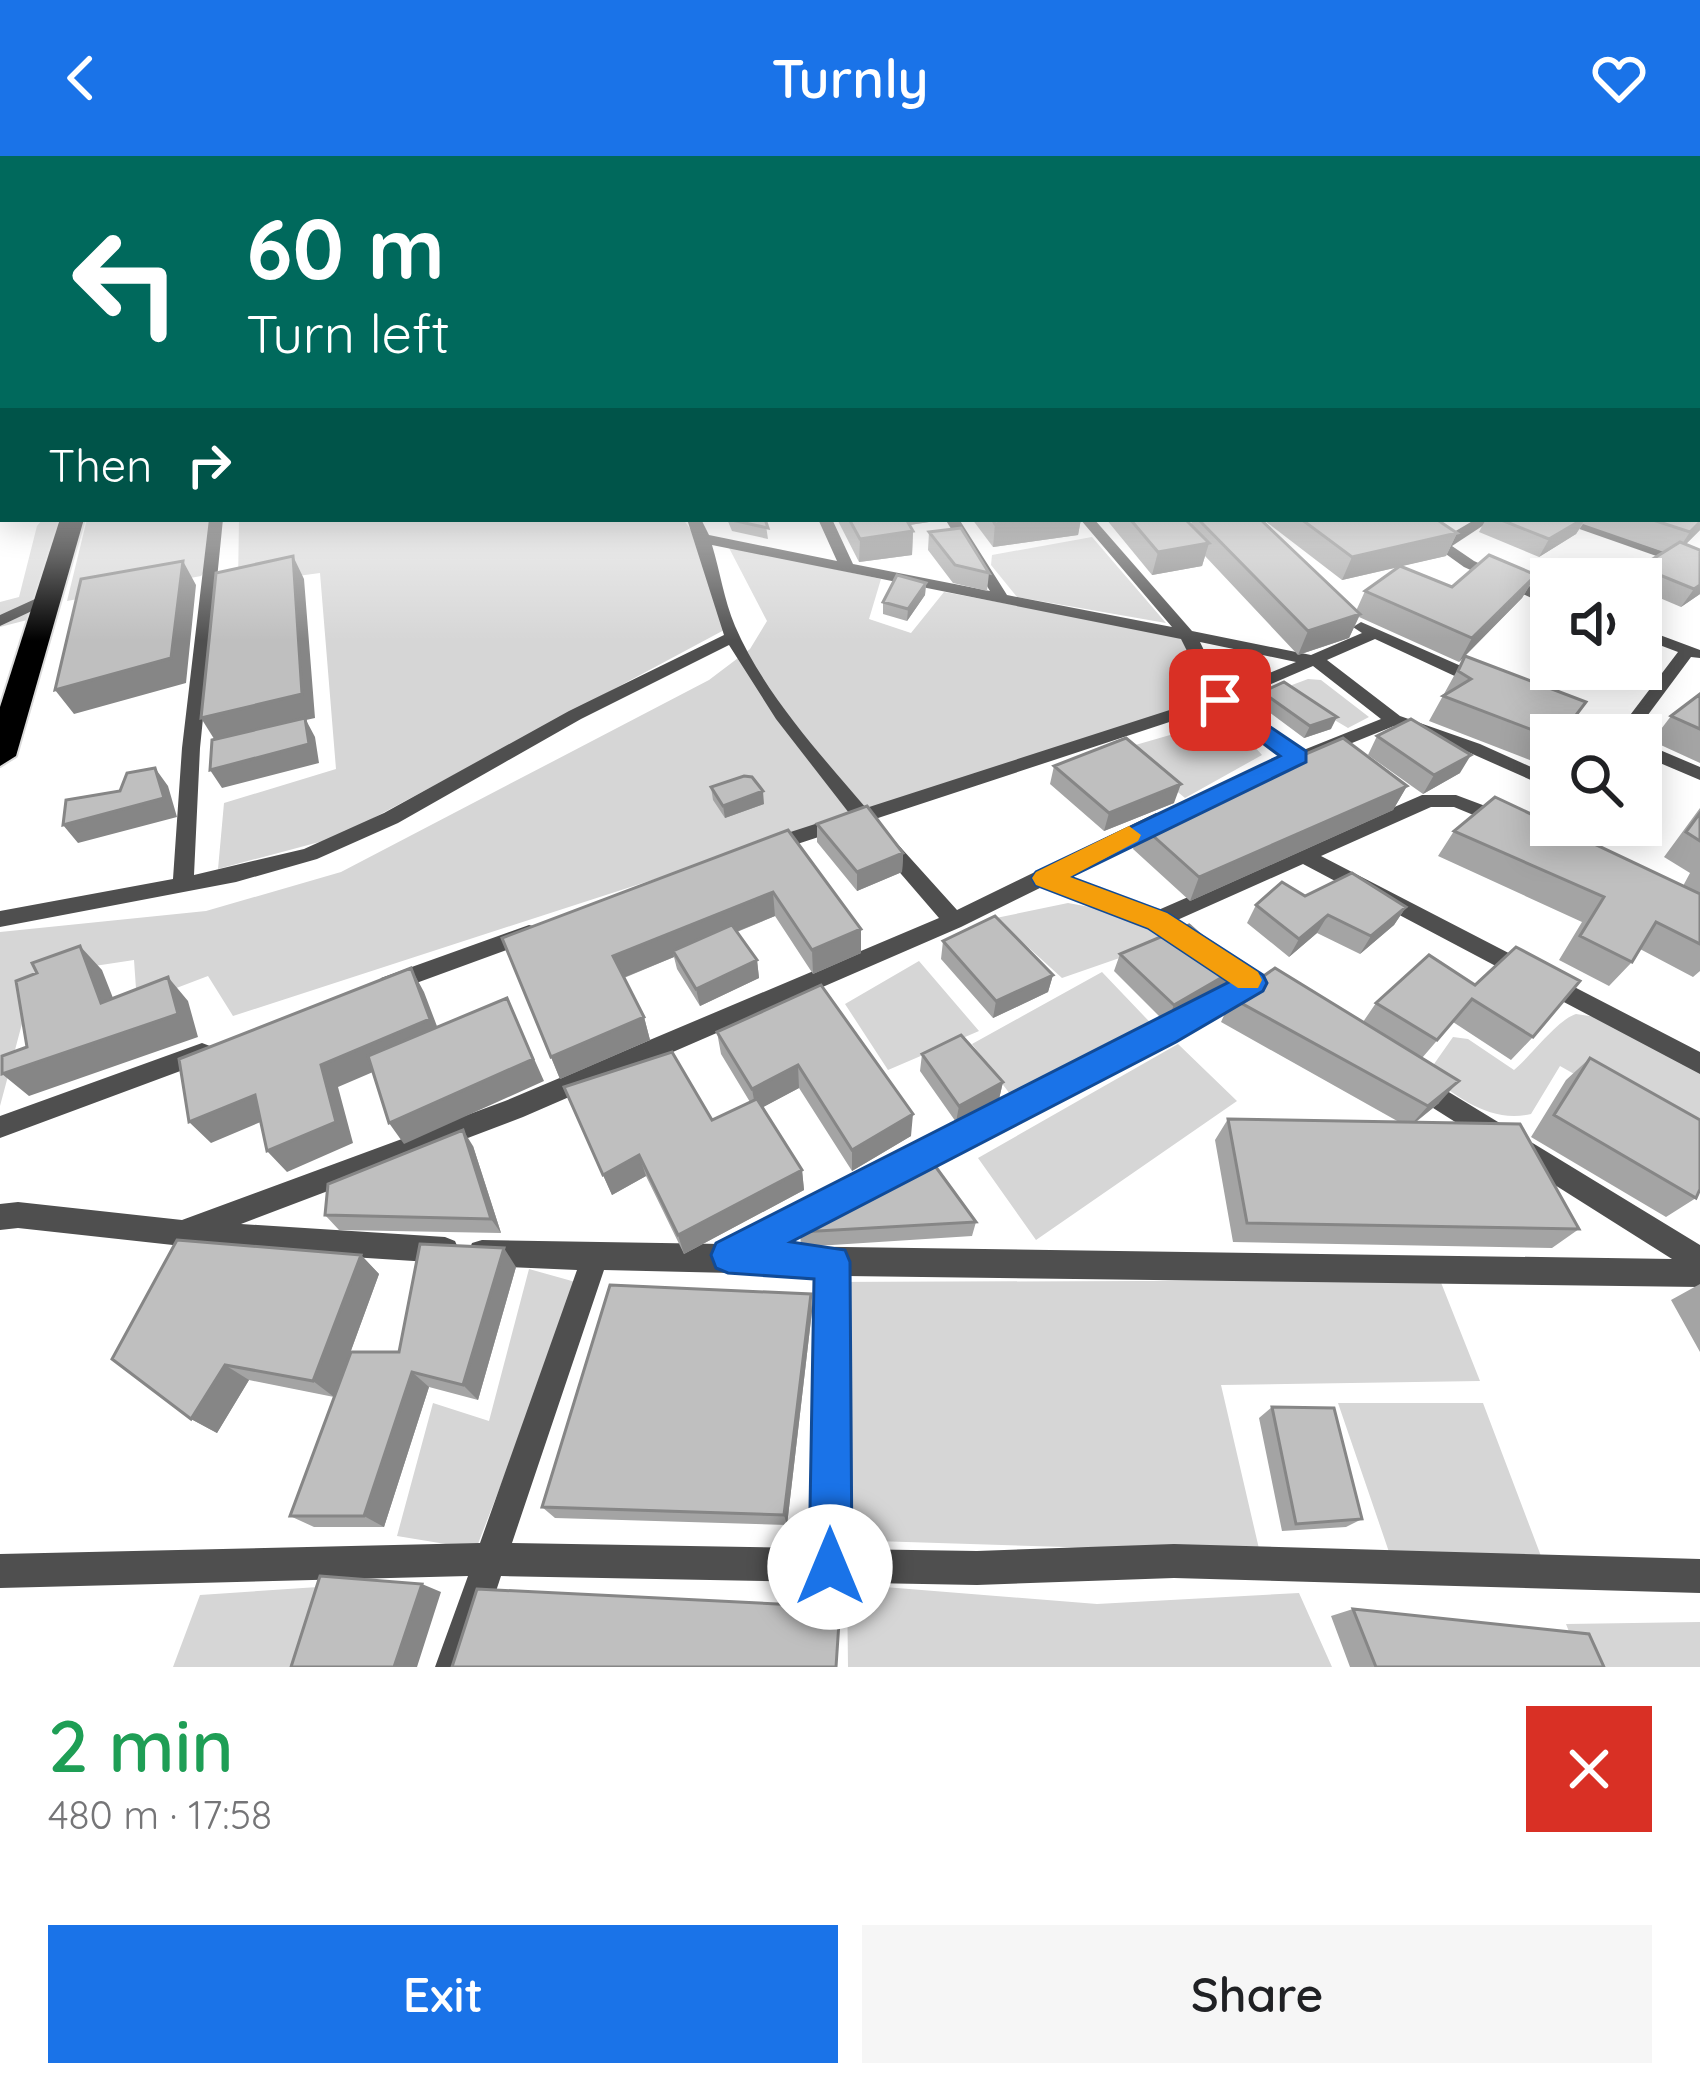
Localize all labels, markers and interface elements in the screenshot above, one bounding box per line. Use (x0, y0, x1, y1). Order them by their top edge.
text: Turnly (771, 44, 929, 112)
icon: back (48, 45, 114, 111)
icon: heart (1586, 45, 1652, 111)
text: 60 m (246, 195, 445, 300)
icon: left (48, 204, 204, 360)
text: Turn left (246, 299, 450, 367)
icon: right (176, 432, 242, 498)
text: Then (48, 437, 152, 493)
map controls (1530, 558, 1662, 846)
button: sound (1530, 558, 1662, 690)
pin (1169, 649, 1271, 751)
icon: arrive (1187, 667, 1253, 733)
button: search (1530, 714, 1662, 846)
position arrow (767, 1504, 893, 1630)
text: 2 min (48, 1700, 234, 1790)
button: close (1526, 1706, 1652, 1832)
text: 480 m · 17:58 (48, 1790, 272, 1839)
button: Exit (48, 1925, 838, 2063)
button: Share (862, 1925, 1652, 2063)

